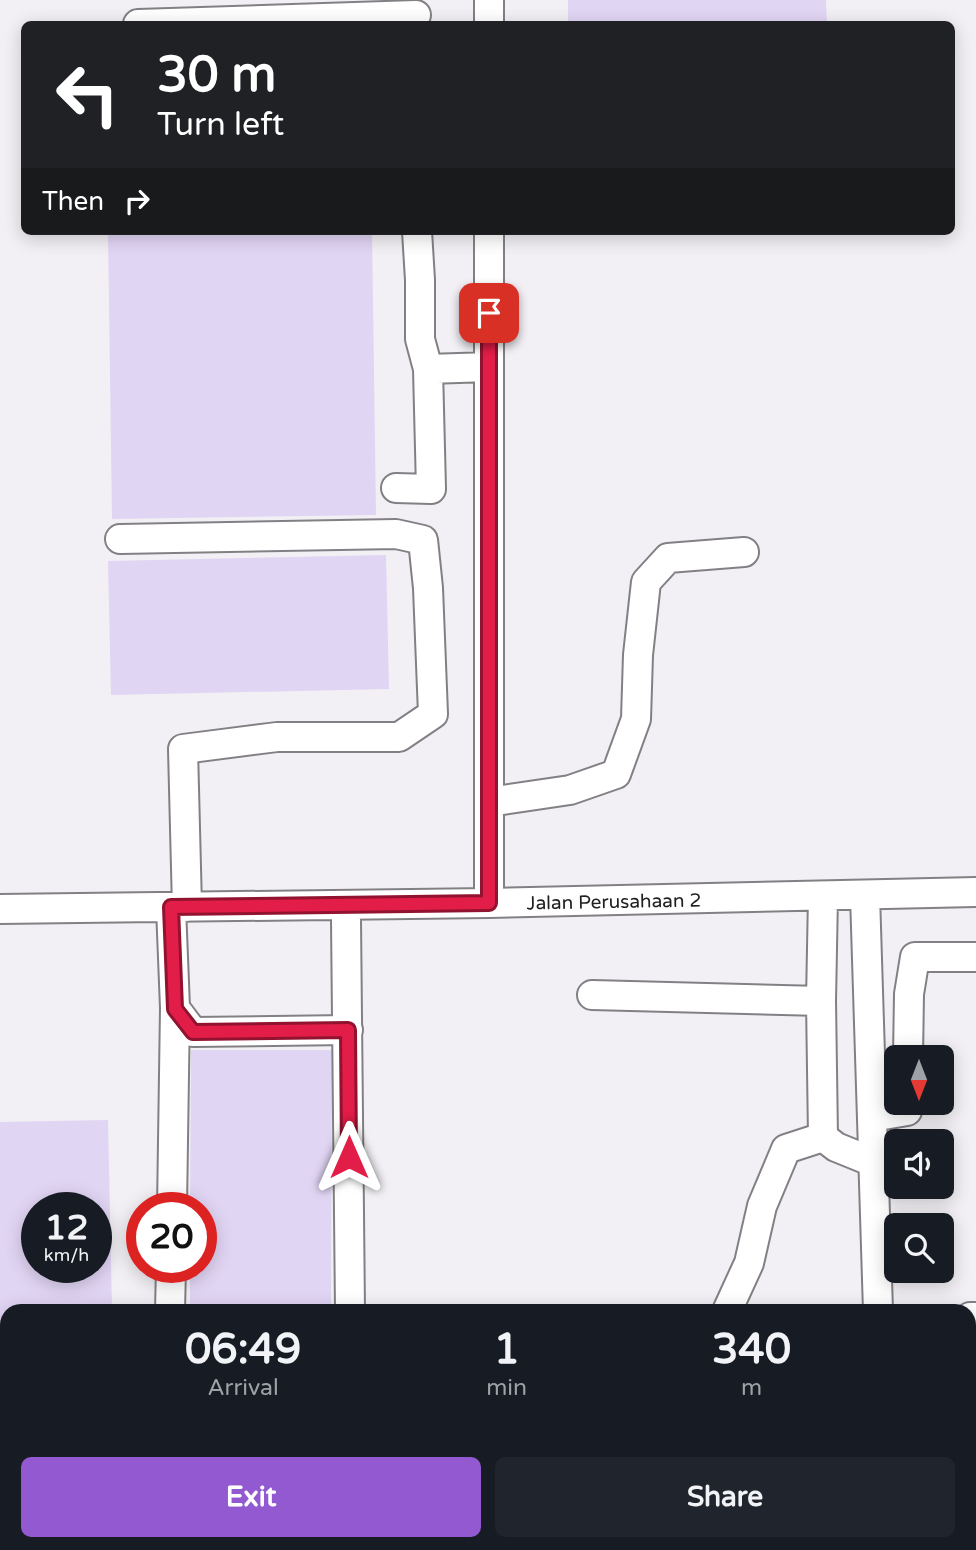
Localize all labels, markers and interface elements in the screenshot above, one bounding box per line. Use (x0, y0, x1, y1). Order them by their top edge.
text: 30 m (157, 46, 276, 105)
icon: left (42, 49, 133, 140)
text: Turn left (157, 106, 284, 144)
icon: right (118, 182, 156, 220)
text: Then (42, 186, 104, 217)
pin (459, 283, 519, 343)
icon: arrive (470, 294, 508, 332)
street label: Jalan Perusahaan 2 (526, 889, 702, 915)
north arrow (884, 1045, 954, 1115)
map controls (884, 1045, 954, 1283)
position arrow (312, 1120, 386, 1194)
button: sound (884, 1129, 954, 1199)
speed limit sign: 20 (126, 1192, 217, 1283)
text: 12 (45, 1207, 88, 1249)
button: search (884, 1213, 954, 1283)
text: km/h (44, 1244, 89, 1266)
text: 06:49 (185, 1324, 301, 1375)
text: 1 (493, 1324, 520, 1375)
text: 340 (712, 1324, 791, 1375)
text: Arrival (208, 1374, 279, 1402)
text: min (486, 1374, 527, 1402)
text: m (741, 1374, 762, 1402)
button: Exit (21, 1457, 481, 1537)
button: Share (495, 1457, 955, 1537)

